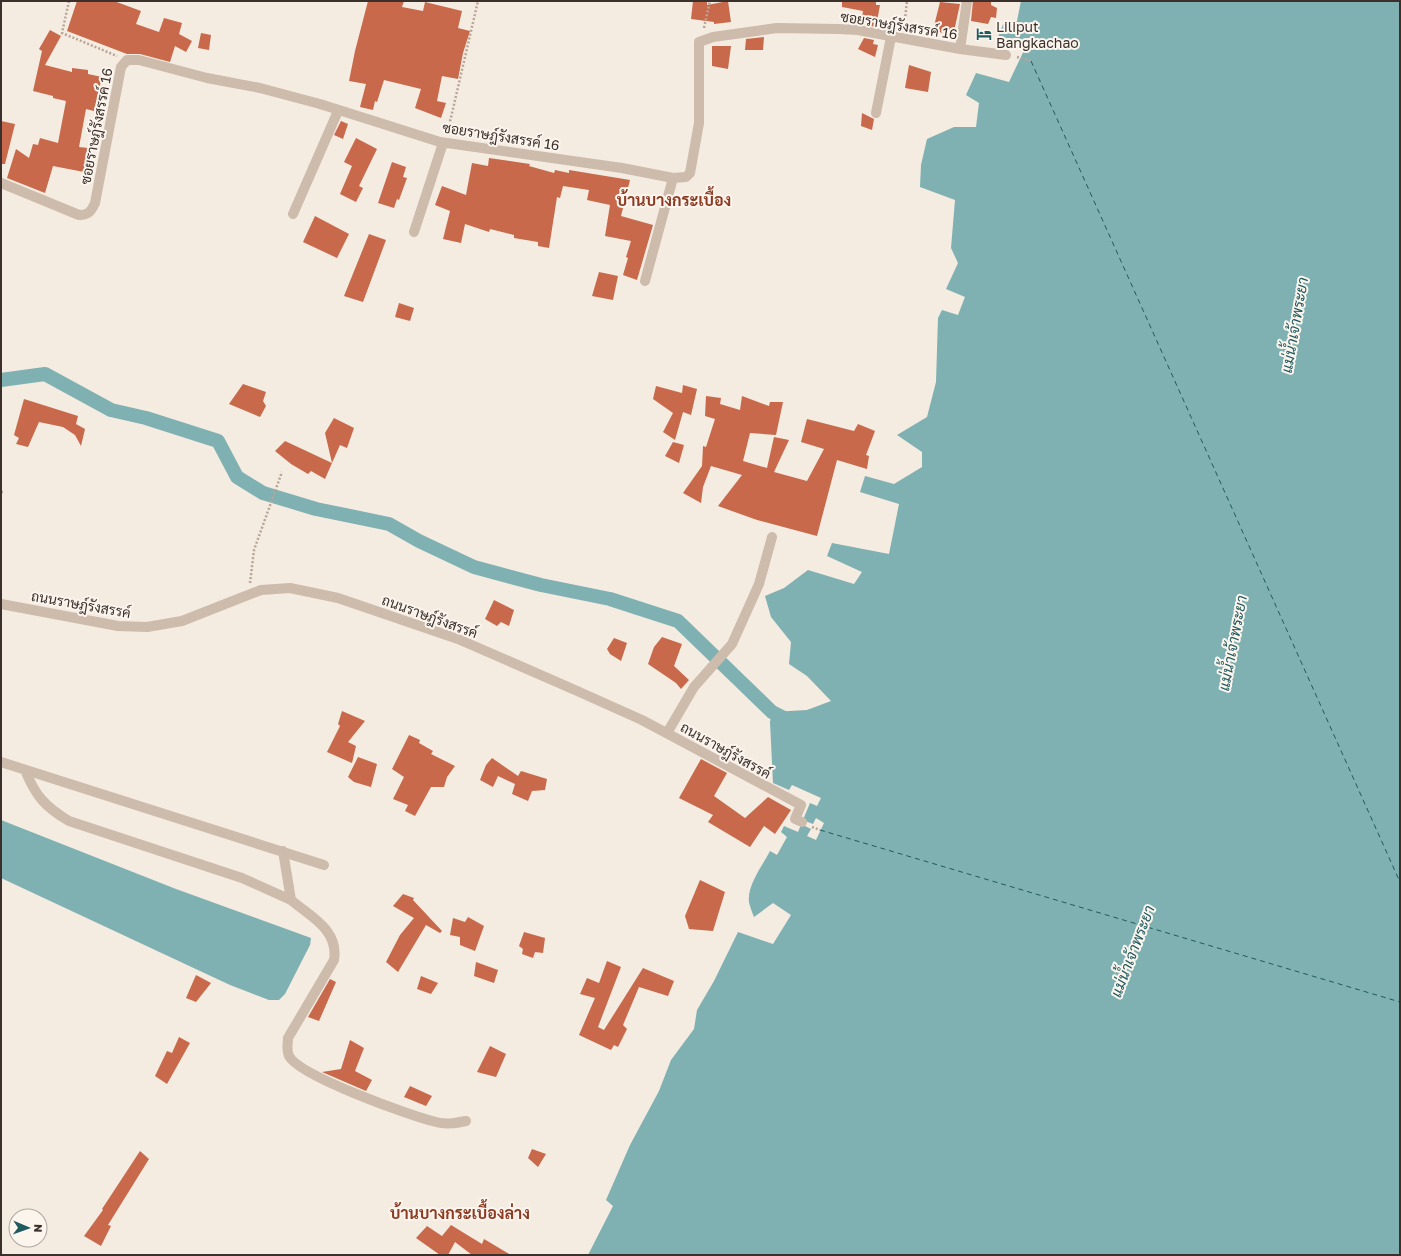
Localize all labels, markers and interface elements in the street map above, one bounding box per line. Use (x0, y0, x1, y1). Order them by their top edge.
street label: ซอยราษฎ์รังสรรค์ 16 (839, 7, 959, 44)
place label: Liliput Bangkachao (996, 18, 1079, 51)
hotel icon: Liliput Bangkachao (975, 25, 993, 43)
street label: ซอยราษฎ์รังสรรค์ 16 (76, 66, 117, 186)
street label: ซอยราษฎ์รังสรรค์ 16 (441, 118, 561, 155)
district label: บ้านบางกระเบื้อง (617, 186, 731, 210)
water label: แม่น้ำเจ้าพระยา (1274, 275, 1311, 374)
street label: ถนนราษฎ์รังสรรค์ (30, 587, 132, 622)
street label: ถนนราษฎ์รังสรรค์ (379, 591, 480, 642)
water label: แม่น้ำเจ้าพระยา (1211, 593, 1250, 692)
street label: ถนนราษฎ์รังสรรค์ (677, 718, 774, 783)
water label: แม่น้ำเจ้าพระยา (1103, 901, 1158, 999)
district label: บ้านบางกระเบื้องล่าง (390, 1199, 530, 1223)
north arrow (8, 1208, 48, 1248)
text: N (32, 1224, 45, 1233)

